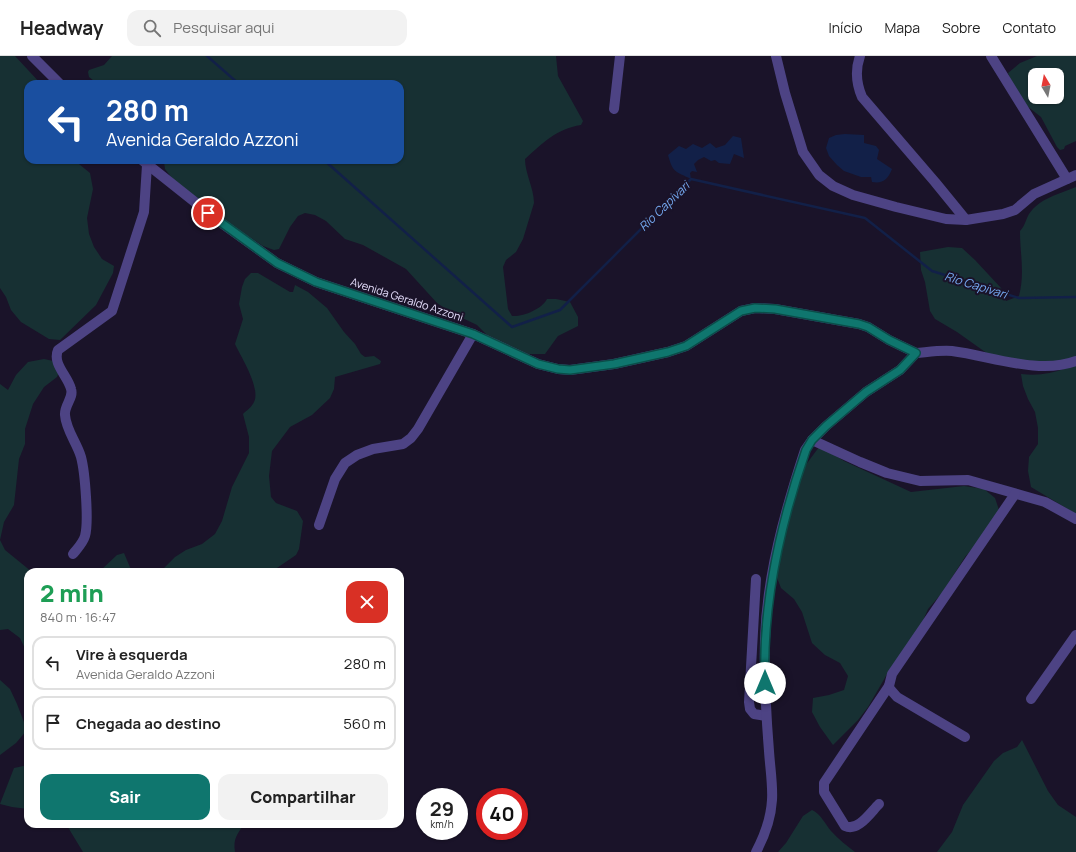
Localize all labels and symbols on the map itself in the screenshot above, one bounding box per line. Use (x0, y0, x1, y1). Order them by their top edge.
north arrow (1028, 68, 1064, 104)
water label: Rio Capivari (635, 176, 695, 235)
pin (191, 196, 225, 230)
water label: Rio Capivari (943, 267, 1011, 303)
street label: Avenida Geraldo Azzoni (349, 274, 465, 324)
position arrow (744, 662, 786, 704)
speed limit sign: 40 (476, 788, 528, 840)

